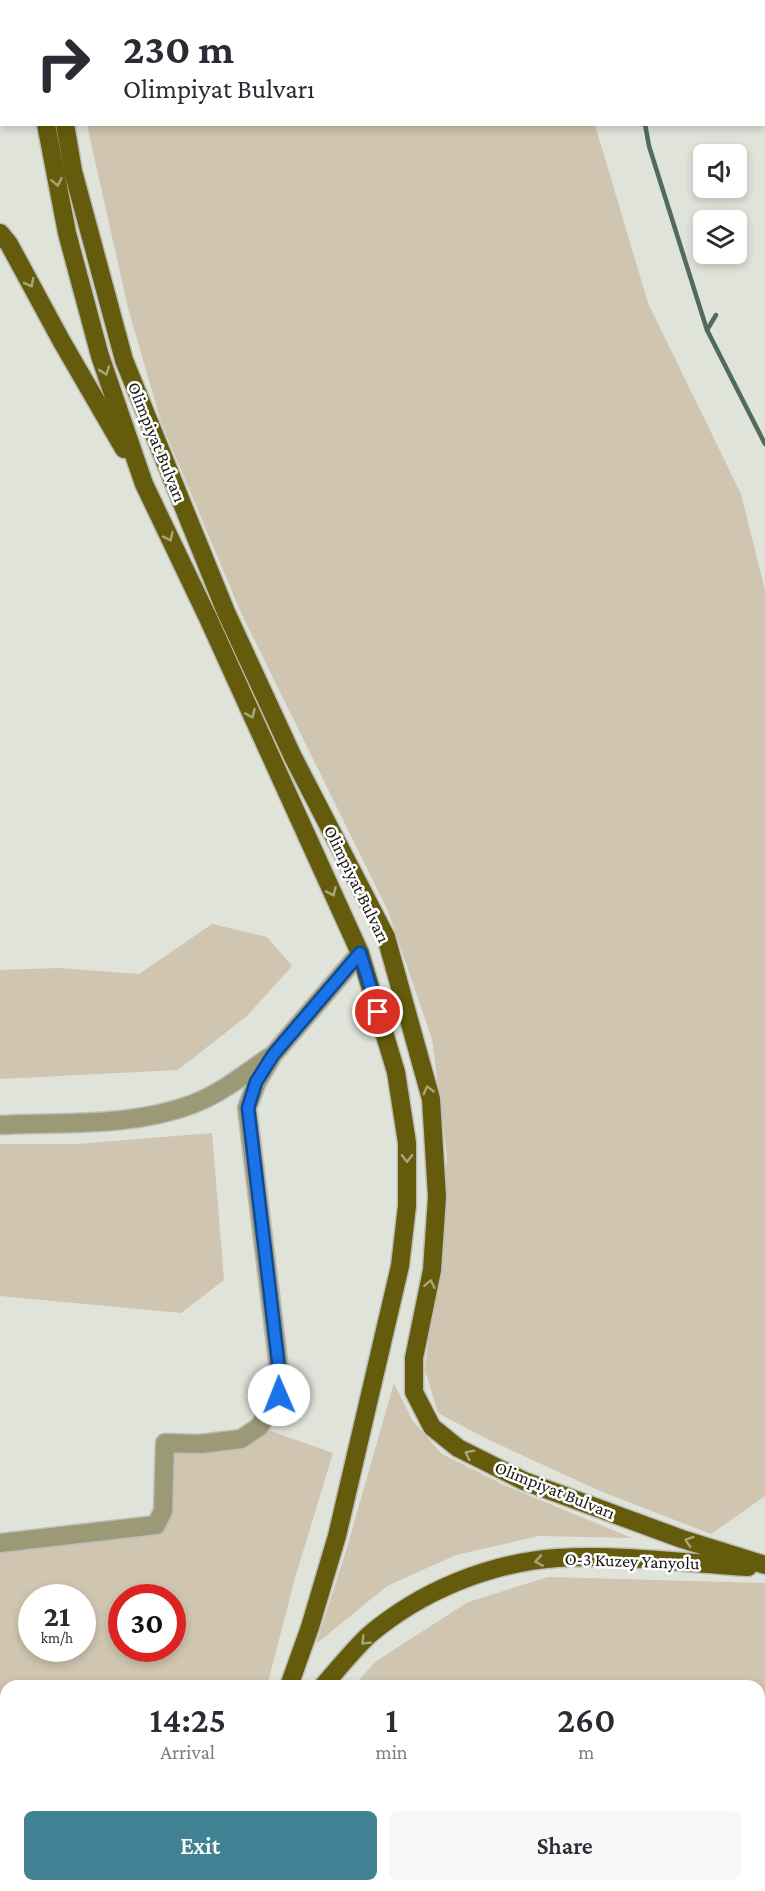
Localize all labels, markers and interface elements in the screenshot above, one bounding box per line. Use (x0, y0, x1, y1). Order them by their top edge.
icon: right (24, 24, 102, 102)
text: 230 m (123, 25, 234, 72)
text: Olimpiyat Bulvarı (123, 74, 315, 104)
map controls (693, 144, 747, 264)
button: sound (693, 144, 747, 198)
one-way arrow (50, 177, 63, 187)
button: layers (693, 210, 747, 264)
one-way arrow (23, 277, 34, 287)
one-way arrow (98, 365, 111, 376)
street label: Olimpiyat Bulvarı (124, 379, 190, 505)
one-way arrow (162, 530, 174, 541)
one-way arrow (244, 708, 256, 719)
street label: Olimpiyat Bulvarı (320, 822, 394, 946)
one-way arrow (324, 885, 336, 896)
pin (352, 986, 403, 1037)
icon: arrive (361, 995, 394, 1028)
one-way arrow (423, 1085, 435, 1096)
one-way arrow (401, 1154, 413, 1163)
one-way arrow (422, 1279, 435, 1289)
position arrow (247, 1363, 311, 1427)
one-way arrow (465, 1450, 475, 1461)
street label: Olimpiyat Bulvarı (492, 1457, 618, 1523)
one-way arrow (684, 1536, 695, 1548)
street label: O-3 Kuzey Yanyolu (564, 1549, 700, 1573)
one-way arrow (534, 1554, 544, 1567)
speed limit sign: 30 (108, 1584, 186, 1662)
text: 21 (44, 1599, 70, 1632)
text: km/h (41, 1630, 73, 1646)
one-way arrow (361, 1634, 372, 1644)
text: 14:25 (150, 1700, 226, 1740)
text: 1 (385, 1700, 398, 1740)
text: 260 (557, 1700, 615, 1740)
text: Arrival (161, 1741, 215, 1763)
text: min (376, 1741, 408, 1763)
text: m (578, 1741, 594, 1763)
button: Exit (24, 1811, 377, 1880)
button: Share (389, 1811, 741, 1880)

